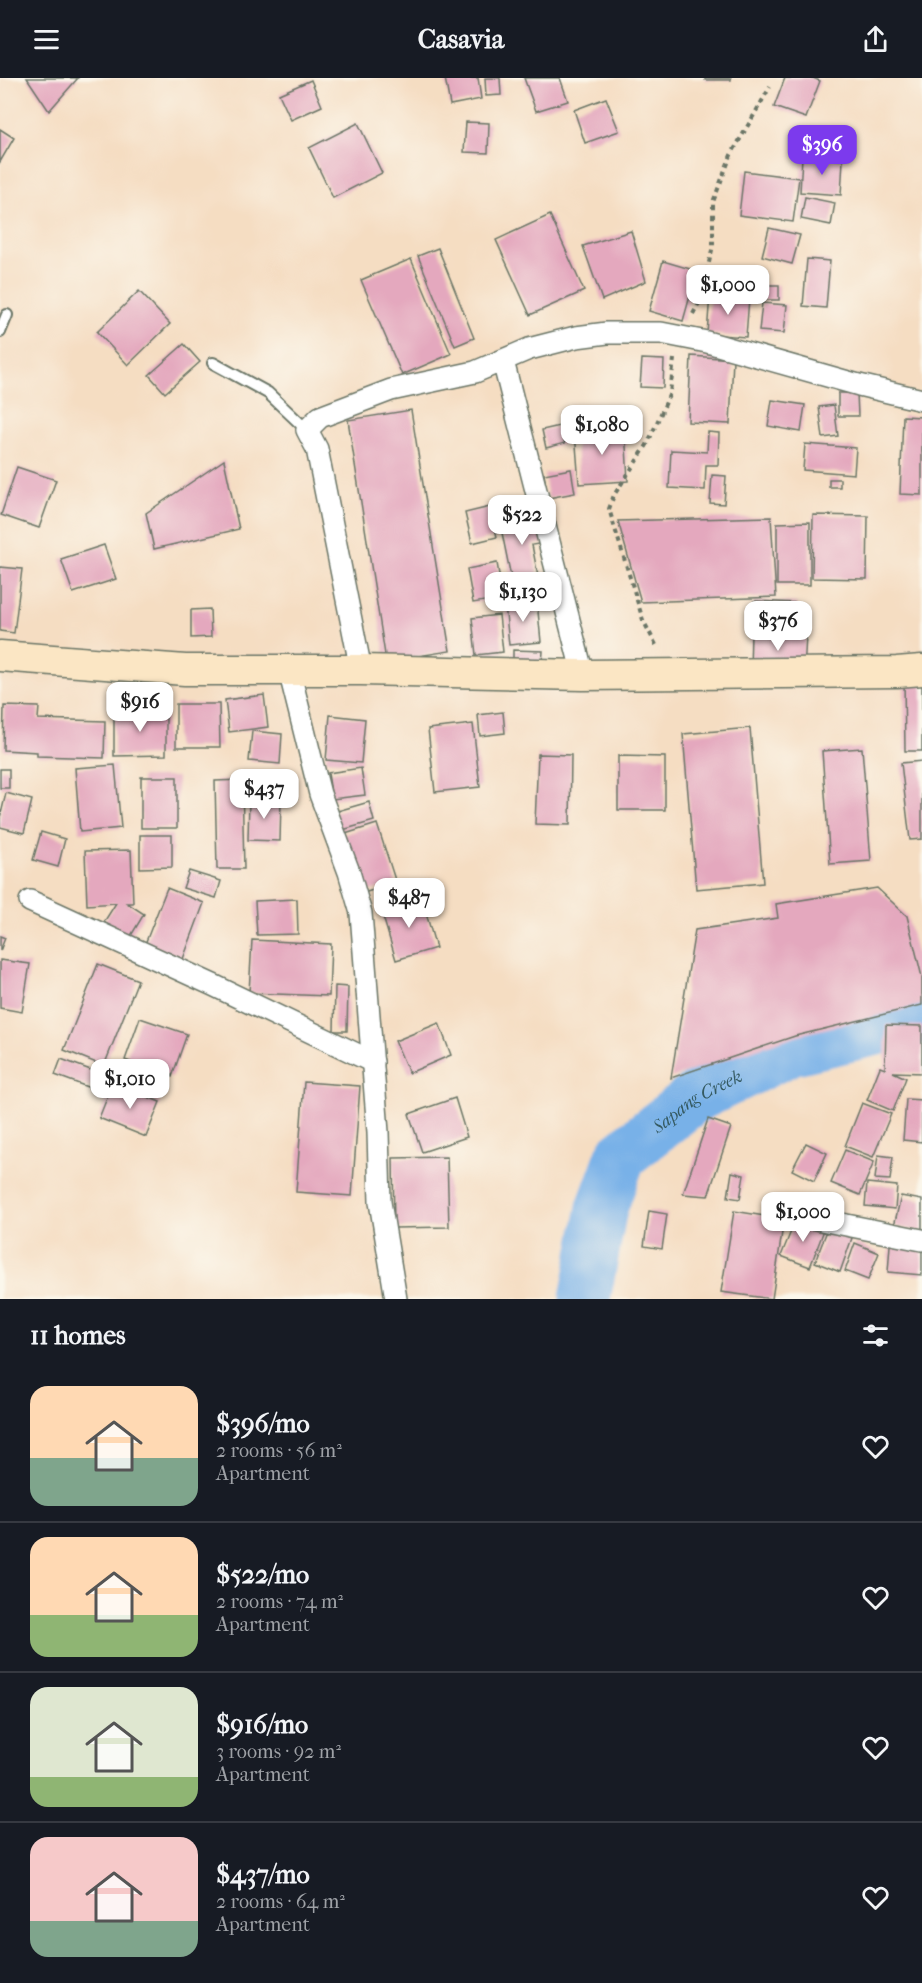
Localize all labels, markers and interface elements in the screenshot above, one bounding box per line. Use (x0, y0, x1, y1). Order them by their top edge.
icon: menu (30, 23, 63, 56)
text: Casavia (418, 23, 504, 55)
icon: share (859, 23, 892, 56)
pin: $396 (786, 125, 858, 176)
text: $396 (802, 133, 842, 156)
pin: $1,000 (679, 265, 777, 316)
text: $1,000 (700, 273, 756, 296)
pin: $1,080 (553, 405, 651, 456)
text: $1,080 (575, 413, 629, 436)
pin: $522 (486, 495, 558, 546)
text: $522 (502, 503, 542, 526)
pin: $1,130 (474, 572, 572, 623)
text: $1,130 (499, 580, 547, 603)
pin: $376 (742, 601, 814, 652)
text: $376 (758, 609, 798, 632)
pin: $916 (104, 682, 176, 733)
text: $916 (120, 690, 160, 713)
pin: $437 (228, 769, 300, 820)
text: $437 (244, 777, 284, 800)
pin: $487 (373, 878, 445, 929)
text: $487 (388, 886, 430, 909)
pin: $1,010 (81, 1059, 179, 1110)
water label: Sapang Creek (647, 1066, 746, 1139)
text: $1,010 (104, 1067, 156, 1090)
pin: $1,000 (754, 1192, 852, 1243)
text: $1,000 (775, 1200, 831, 1223)
icon: filters (859, 1319, 892, 1352)
text: 11 homes (30, 1320, 126, 1351)
text: $396/mo (216, 1408, 310, 1439)
icon: home (78, 1410, 150, 1482)
icon: heart (859, 1430, 892, 1463)
text: 2 rooms · 56 m² (216, 1439, 342, 1462)
text: Apartment (216, 1462, 310, 1485)
text: $522/mo (216, 1559, 309, 1590)
icon: home (78, 1561, 150, 1633)
icon: heart (859, 1581, 892, 1614)
text: 2 rooms · 74 m² (216, 1590, 343, 1613)
text: Apartment (216, 1613, 310, 1636)
text: $916/mo (216, 1709, 308, 1740)
icon: home (78, 1711, 150, 1783)
icon: heart (859, 1731, 892, 1764)
text: 3 rooms · 92 m² (216, 1740, 341, 1763)
text: Apartment (216, 1763, 310, 1786)
text: $437/mo (216, 1859, 310, 1890)
icon: home (78, 1861, 150, 1933)
icon: heart (859, 1881, 892, 1914)
text: 2 rooms · 64 m² (216, 1890, 345, 1913)
text: Apartment (216, 1913, 310, 1936)

